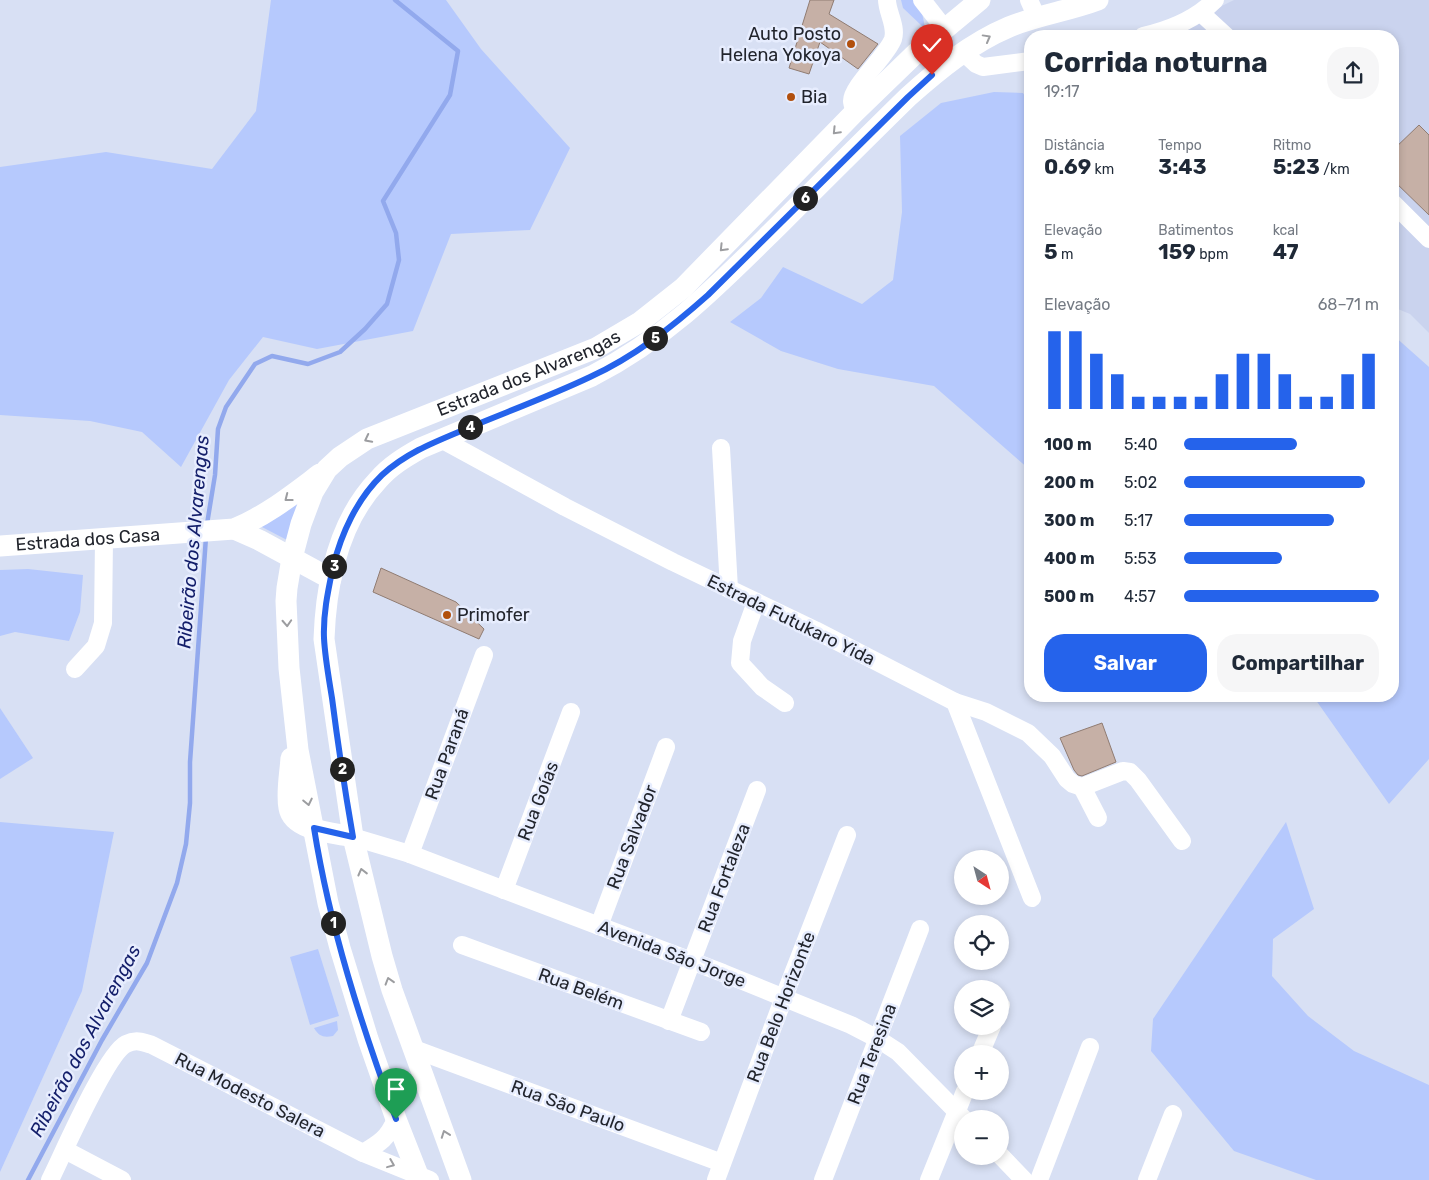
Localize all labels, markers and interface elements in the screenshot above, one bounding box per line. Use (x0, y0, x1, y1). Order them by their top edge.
place label: Auto Posto Helena Yokoya (720, 23, 841, 66)
pin (911, 24, 953, 75)
icon: check (918, 31, 946, 59)
one-way arrow (982, 34, 991, 44)
marker: Auto Posto Helena Yokoya (845, 38, 857, 50)
text: Corrida noturna (1044, 46, 1268, 79)
button: share (1327, 47, 1379, 99)
text: 19:17 (1044, 82, 1080, 101)
place label: Bia (801, 86, 827, 108)
marker: Bia (785, 91, 797, 103)
one-way arrow (833, 126, 842, 135)
text: Distância (1044, 137, 1105, 154)
text: Tempo (1158, 137, 1202, 154)
text: Ritmo (1273, 137, 1311, 154)
text: 0.69 (1044, 154, 1091, 179)
text: 3:43 (1158, 154, 1206, 179)
text: 5:23 (1273, 154, 1320, 179)
text: km (1091, 161, 1114, 178)
text: /km (1320, 161, 1350, 178)
pin: 6 (792, 186, 818, 210)
text: 6 (801, 190, 810, 207)
text: Elevação (1044, 222, 1102, 239)
text: Batimentos (1158, 222, 1234, 239)
text: kcal (1273, 222, 1298, 239)
text: 5 (1044, 239, 1058, 264)
text: 159 (1158, 239, 1196, 264)
text: 47 (1273, 239, 1299, 264)
one-way arrow (719, 242, 728, 251)
text: m (1058, 246, 1073, 263)
text: bpm (1196, 246, 1228, 263)
text: Elevação (1044, 295, 1110, 314)
text: 68–71 m (1318, 295, 1379, 314)
street label: Estrada dos Alvarengas (434, 325, 624, 421)
pin: 5 (642, 326, 668, 350)
text: 5 (651, 330, 660, 347)
pin: 4 (458, 414, 482, 440)
text: 4 (466, 419, 475, 436)
one-way arrow (364, 433, 373, 443)
water label: Ribeirão dos Alvarengas (172, 434, 214, 650)
text: 100 m (1044, 435, 1092, 454)
text: 5:40 (1124, 435, 1158, 454)
text: 200 m (1044, 473, 1094, 492)
text: 5:02 (1124, 473, 1157, 492)
one-way arrow (284, 492, 294, 501)
text: 300 m (1044, 511, 1094, 530)
text: 5:17 (1124, 511, 1153, 530)
street label: Estrada dos Casa (15, 523, 161, 556)
text: 400 m (1044, 549, 1095, 568)
text: 5:53 (1124, 549, 1157, 568)
pin: 3 (322, 554, 346, 578)
text: 3 (330, 558, 339, 575)
street label: Estrada Futukaro Yida (703, 570, 879, 670)
text: 500 m (1044, 587, 1094, 606)
text: 4:57 (1124, 587, 1156, 606)
place label: Primofer (457, 604, 530, 626)
marker: Primofer (441, 609, 453, 621)
one-way arrow (281, 619, 292, 627)
button: Salvar (1044, 634, 1207, 692)
button: Compartilhar (1217, 634, 1379, 692)
street label: Rua Paraná (420, 705, 474, 803)
pin: 2 (330, 756, 354, 782)
street label: Rua Goías (513, 758, 563, 844)
text: 2 (338, 761, 347, 778)
street label: Rua Salvador (602, 782, 662, 892)
one-way arrow (302, 797, 312, 806)
street label: Rua Fortaleza (693, 820, 755, 936)
north arrow (954, 850, 1009, 905)
map controls (954, 850, 1009, 1165)
one-way arrow (357, 869, 367, 877)
pin: 1 (320, 910, 346, 936)
text: 1 (330, 915, 337, 932)
button: locate (954, 915, 1009, 970)
street label: Avenida São Jorge (595, 916, 749, 992)
street label: Rua Belo Horizonte (742, 928, 820, 1086)
water label: Ribeirão dos Alvarengas (25, 941, 146, 1141)
street label: Rua Belém (535, 963, 627, 1015)
one-way arrow (385, 978, 395, 986)
button: layers (954, 980, 1009, 1035)
street label: Rua Teresina (843, 1000, 901, 1108)
button: + (954, 1045, 1009, 1100)
street label: Rua Modesto Salera (171, 1048, 329, 1142)
pin (375, 1068, 417, 1119)
icon: arrive (382, 1075, 410, 1103)
street label: Rua São Paulo (508, 1075, 628, 1137)
button: − (954, 1110, 1009, 1165)
one-way arrow (441, 1130, 451, 1139)
one-way arrow (386, 1158, 395, 1169)

